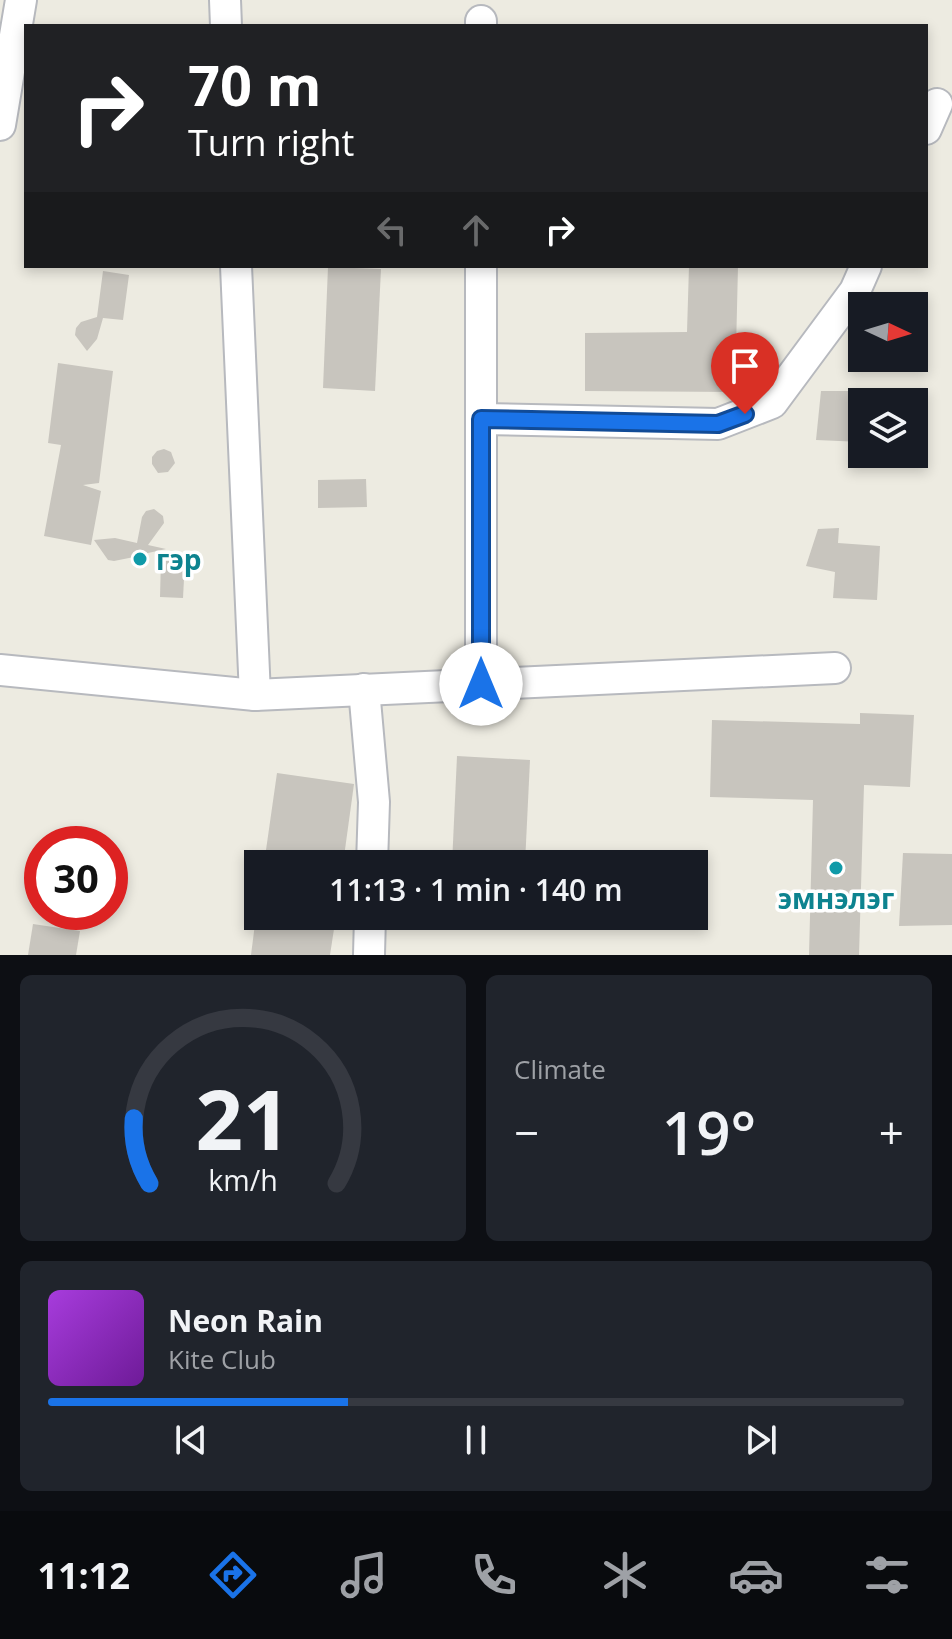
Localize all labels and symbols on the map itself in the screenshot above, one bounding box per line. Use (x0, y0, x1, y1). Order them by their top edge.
north arrow (848, 292, 928, 372)
pin (711, 332, 779, 414)
place label: гэр (156, 540, 201, 578)
marker: гэр (131, 550, 149, 568)
position arrow (439, 642, 523, 726)
speed limit sign: 30 (24, 826, 128, 930)
marker: эмнэлэг (827, 859, 845, 877)
place label: эмнэлэг (778, 879, 894, 917)

